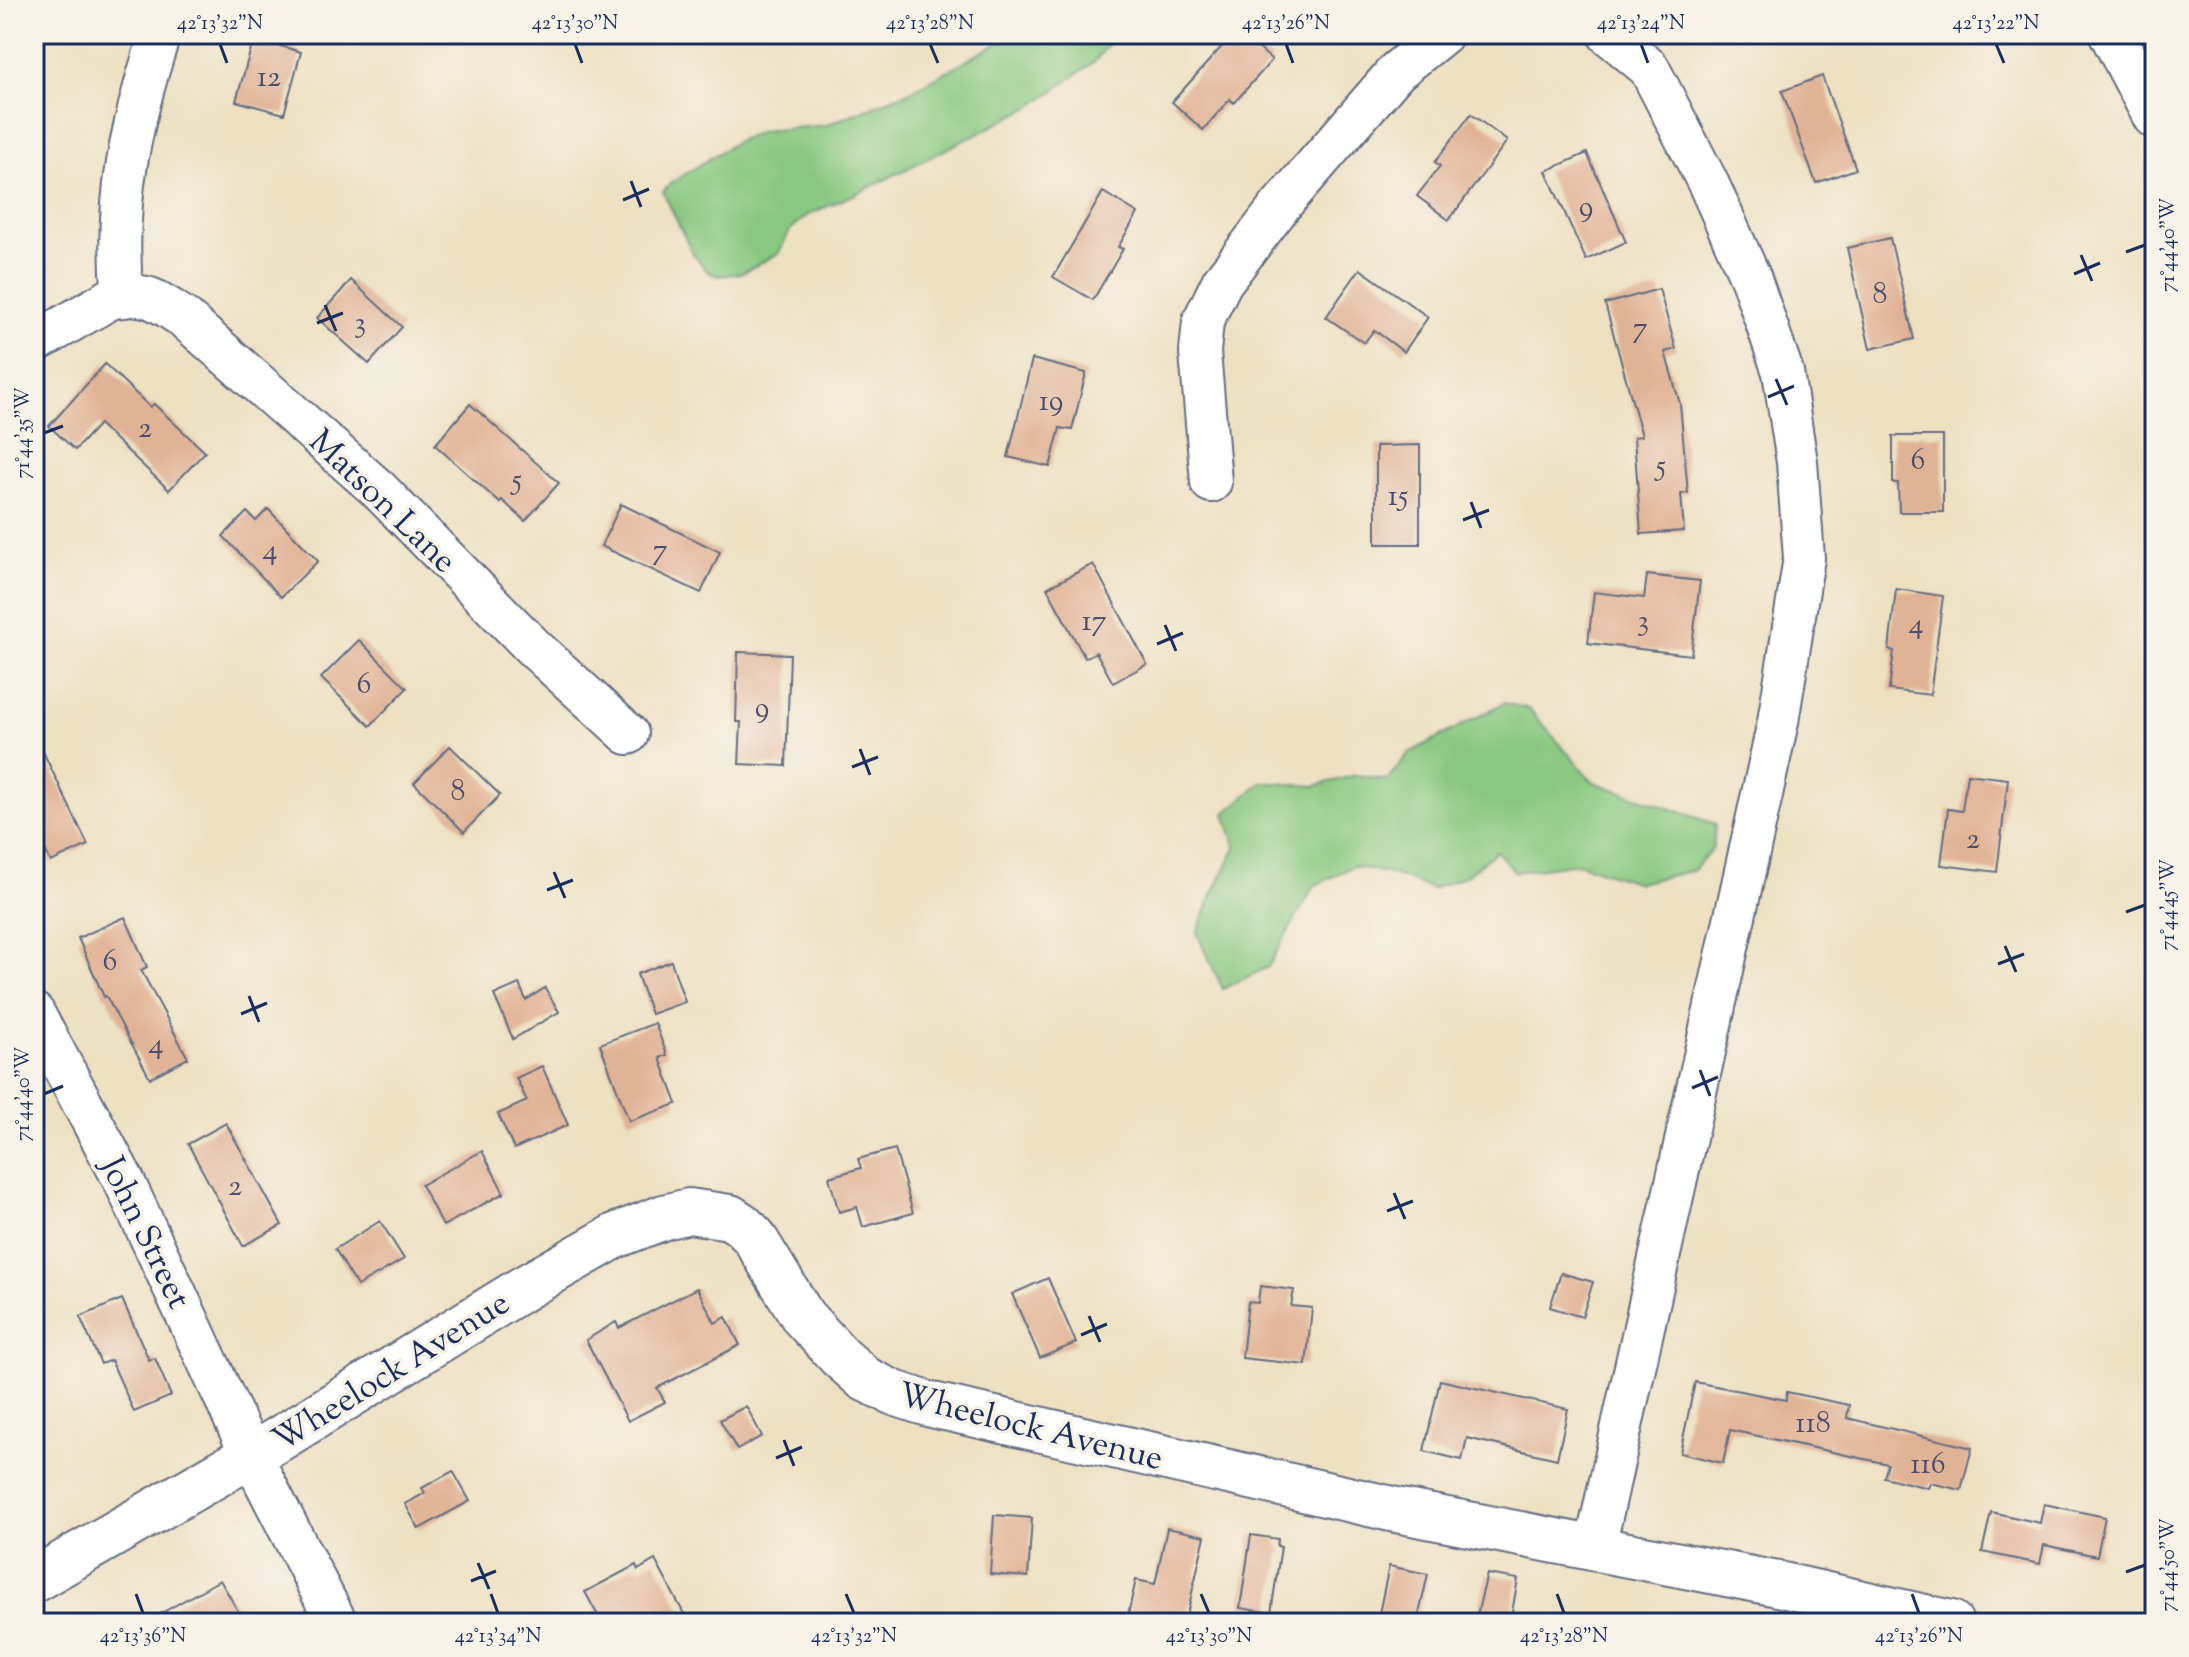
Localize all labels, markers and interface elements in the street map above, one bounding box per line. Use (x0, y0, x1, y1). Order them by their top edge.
text: 42°13'32"N (177, 10, 263, 39)
text: 42°13'30"N (532, 10, 618, 39)
text: 42°13'28"N (886, 10, 974, 39)
text: 42°13'26"N (1242, 10, 1330, 39)
text: 42°13'24"N (1597, 10, 1685, 39)
text: 42°13'22"N (1953, 10, 2039, 39)
house number: 12 (257, 57, 281, 100)
house number: 9 (1579, 187, 1593, 230)
text: 71°44'40"W (2155, 198, 2184, 292)
house number: 8 (1873, 274, 1888, 317)
house number: 3 (354, 303, 366, 346)
house number: 7 (1632, 308, 1648, 351)
house number: 19 (1039, 381, 1063, 424)
text: 71°44'35"W (10, 387, 39, 479)
house number: 2 (138, 408, 152, 451)
street label: Matson Lane (296, 419, 467, 586)
house number: 6 (1911, 440, 1925, 483)
house number: 5 (1654, 446, 1666, 489)
house number: 5 (510, 460, 522, 503)
house number: 15 (1388, 476, 1408, 519)
house number: 4 (262, 530, 278, 573)
house number: 7 (652, 530, 668, 573)
house number: 17 (1081, 601, 1107, 644)
house number: 3 (1637, 601, 1649, 644)
house number: 4 (1908, 604, 1924, 647)
house number: 6 (357, 664, 371, 707)
house number: 9 (755, 688, 769, 731)
house number: 8 (451, 771, 466, 814)
house number: 2 (1966, 819, 1980, 862)
text: 71°44'45"W (2155, 859, 2184, 951)
house number: 6 (103, 941, 117, 984)
house number: 4 (148, 1024, 164, 1067)
text: 71°44'40"W (10, 1047, 39, 1141)
street label: John Street (85, 1148, 202, 1318)
house number: 2 (228, 1166, 242, 1209)
street label: Wheelock Avenue (264, 1280, 520, 1466)
street label: Wheelock Avenue (893, 1372, 1168, 1485)
house number: 118 (1795, 1403, 1831, 1446)
house number: 116 (1910, 1444, 1946, 1487)
text: 71°44'50"W (2155, 1518, 2184, 1612)
text: 42°13'36"N (100, 1623, 186, 1652)
text: 42°13'34"N (455, 1623, 541, 1652)
text: 42°13'32"N (811, 1623, 897, 1652)
text: 42°13'30"N (1166, 1623, 1252, 1652)
text: 42°13'28"N (1520, 1623, 1608, 1652)
text: 42°13'26"N (1875, 1623, 1963, 1652)

